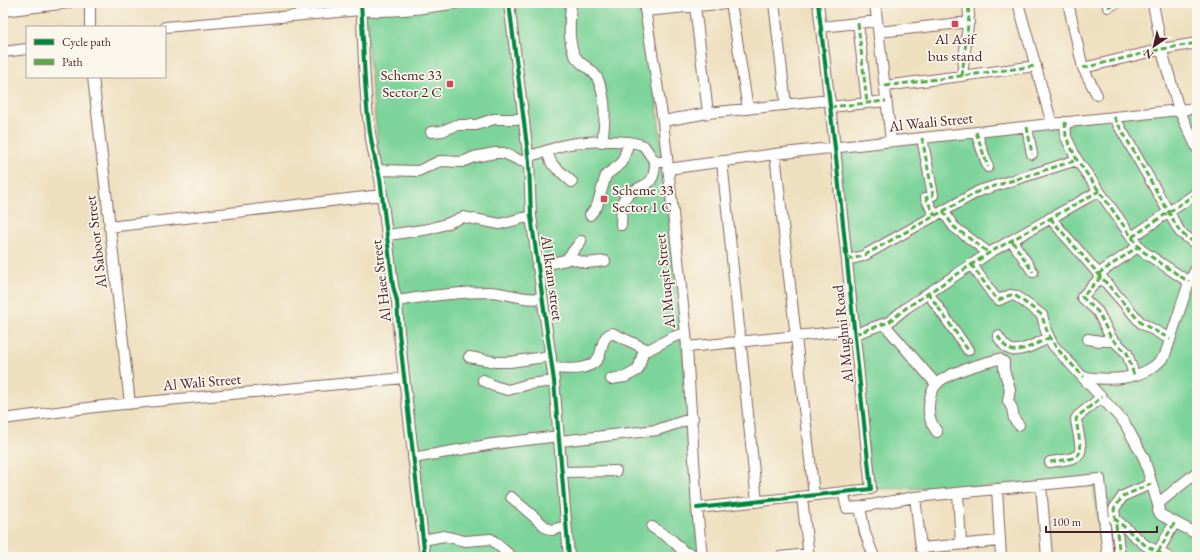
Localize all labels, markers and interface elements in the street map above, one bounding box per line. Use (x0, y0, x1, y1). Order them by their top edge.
marker: Al Asif bus stand (950, 19, 960, 29)
legend (26, 26, 166, 78)
north arrow (1134, 26, 1174, 66)
place label: Al Asif bus stand (928, 29, 983, 65)
text: Cycle path (62, 34, 111, 50)
text: N (1141, 46, 1156, 62)
text: Path (62, 54, 83, 70)
place label: Scheme 33 Sector 2 C (380, 65, 442, 101)
marker: Scheme 33 Sector 2 C (445, 79, 455, 89)
street label: Al Waali Street (887, 108, 974, 135)
place label: Scheme 33 Sector 1 C (612, 180, 674, 216)
street label: Al Saboor Street (80, 194, 111, 291)
marker: Scheme 33 Sector 1 C (599, 194, 609, 204)
street label: Al Muqsit Street (650, 232, 679, 330)
street label: Al Ikram street (537, 233, 568, 322)
street label: Al Haee Street (366, 239, 395, 324)
street label: Al Mughni Road (828, 284, 857, 385)
street label: Al Wali Street (161, 369, 242, 394)
scale bar (1046, 508, 1157, 534)
text: 100 m (1052, 514, 1082, 530)

